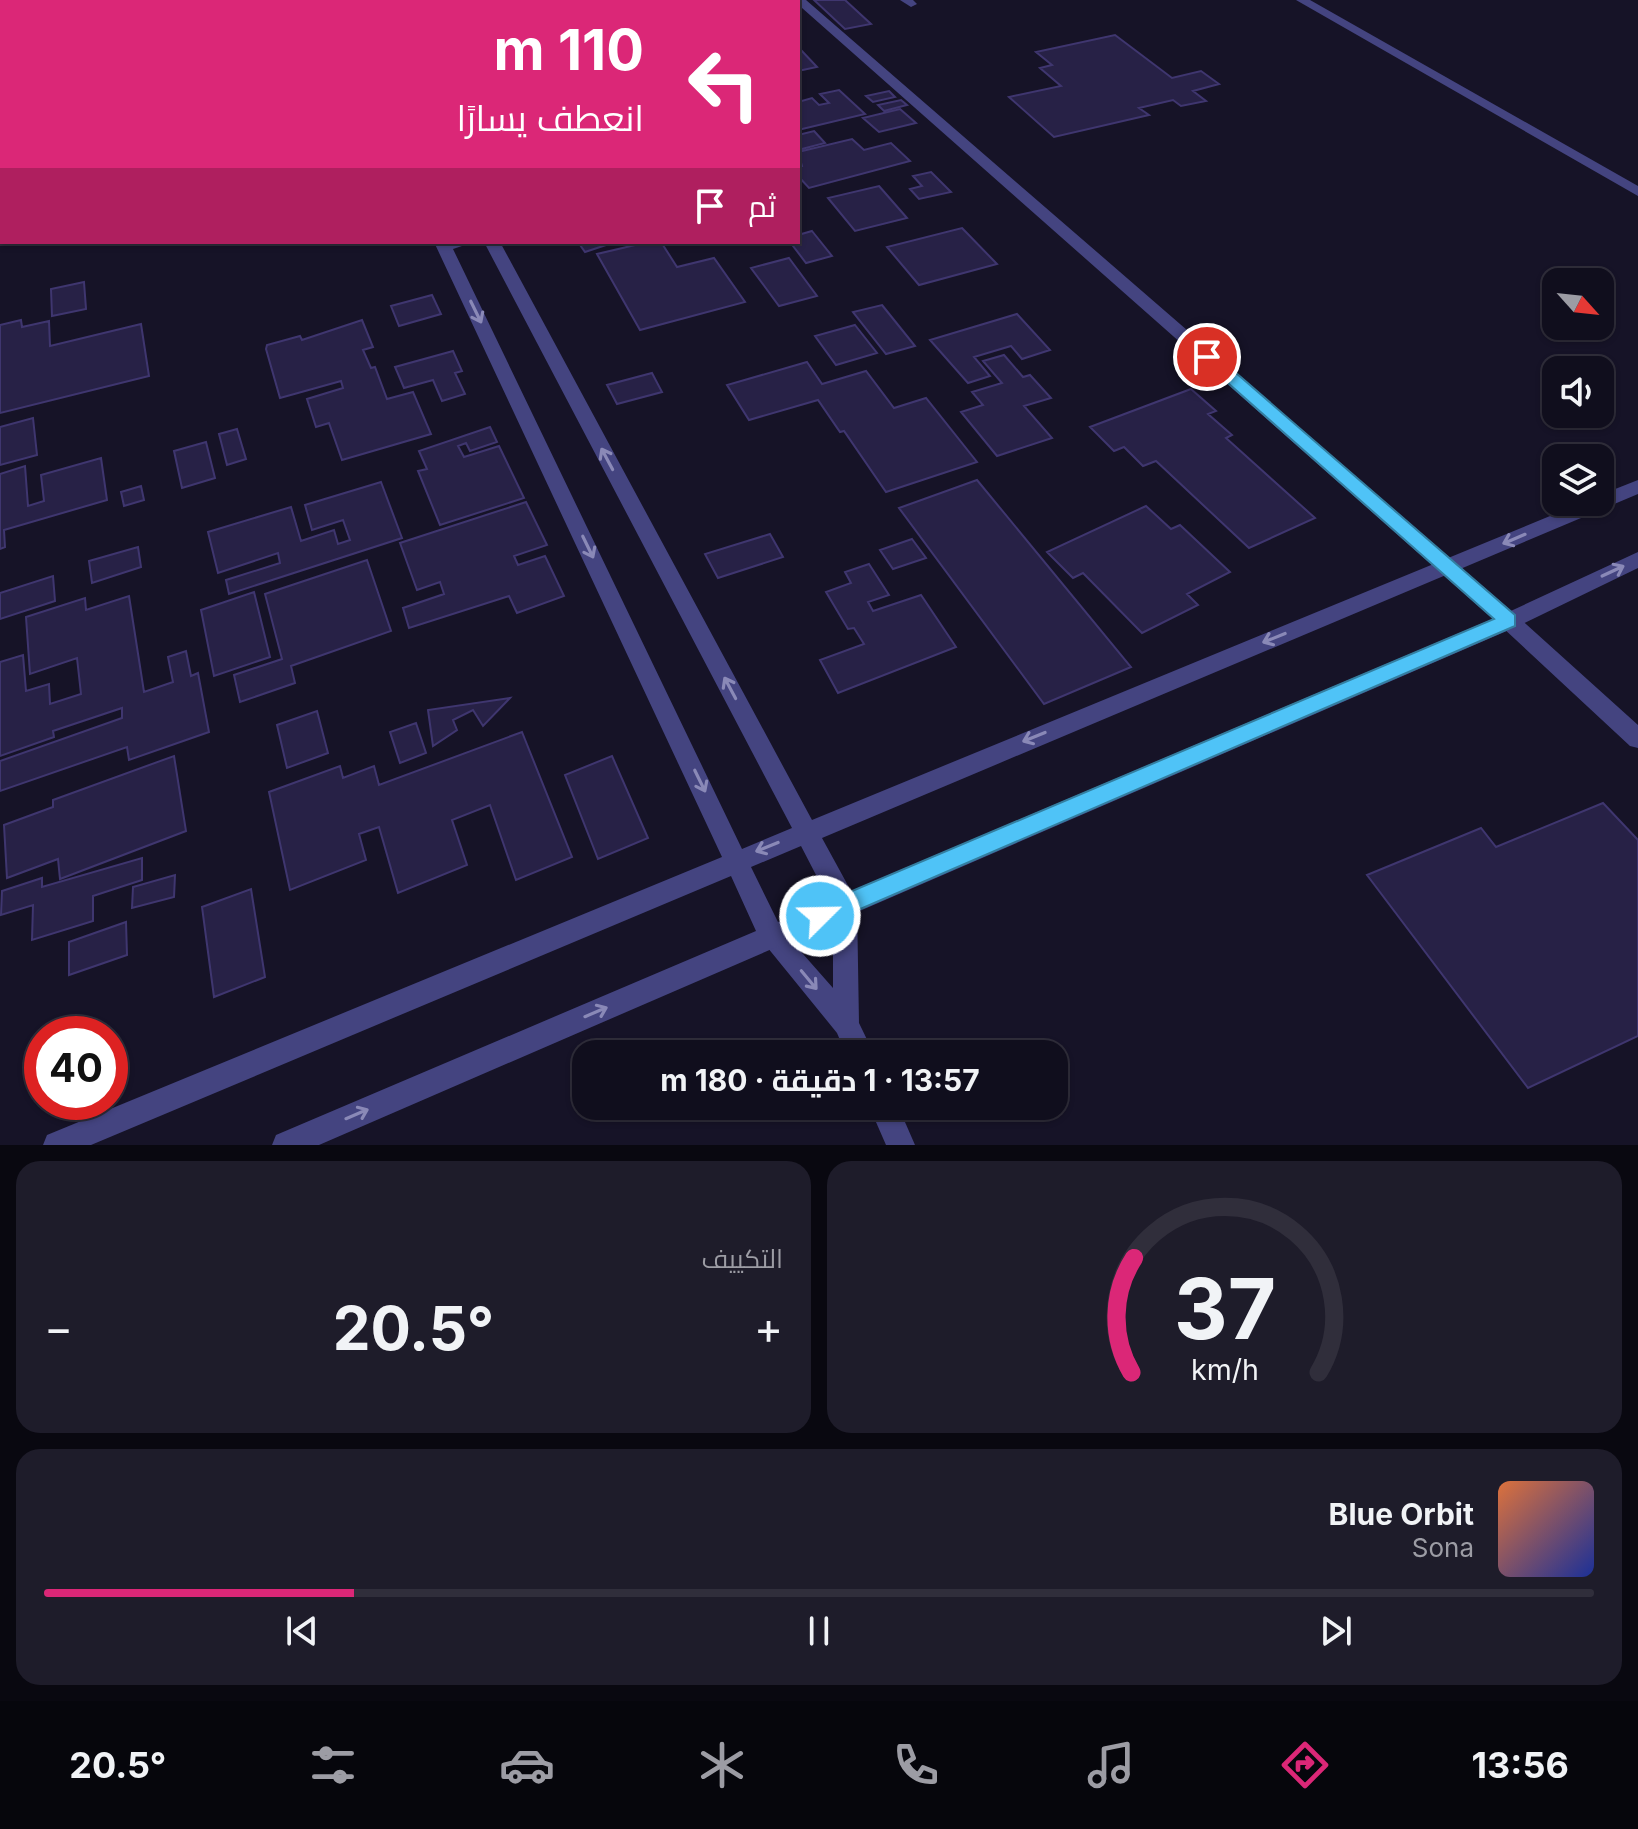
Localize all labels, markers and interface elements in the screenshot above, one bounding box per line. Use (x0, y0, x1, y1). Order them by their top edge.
text: 110 m (494, 16, 644, 84)
icon: left (672, 32, 776, 136)
text: انعطف يسارًا (456, 96, 644, 140)
icon: arrive (688, 184, 732, 228)
text: ثم (748, 188, 776, 224)
north arrow (1542, 268, 1614, 340)
map controls (1542, 268, 1614, 516)
one-way arrow (468, 300, 484, 324)
pin (1173, 323, 1241, 391)
icon: arrive (1185, 335, 1229, 379)
button: sound (1542, 356, 1614, 428)
button: layers (1542, 444, 1614, 516)
one-way arrow (598, 447, 614, 471)
one-way arrow (1502, 532, 1527, 547)
one-way arrow (581, 534, 596, 558)
one-way arrow (1601, 563, 1625, 578)
one-way arrow (1262, 632, 1287, 646)
one-way arrow (721, 676, 737, 700)
one-way arrow (1022, 731, 1047, 745)
one-way arrow (693, 769, 708, 793)
one-way arrow (755, 841, 780, 855)
position arrow (778, 874, 862, 958)
one-way arrow (800, 969, 818, 989)
one-way arrow (583, 1003, 608, 1018)
speed limit sign: 40 (24, 1016, 128, 1120)
text: 13:57 · 1 دقيقة · 180 m (660, 1062, 980, 1098)
one-way arrow (345, 1106, 369, 1121)
text: التكييف (701, 1243, 783, 1274)
text: 37 (1173, 1258, 1276, 1359)
text: 20.5° (333, 1292, 494, 1364)
text: − (44, 1301, 73, 1355)
text: + (754, 1301, 783, 1355)
text: km/h (1191, 1352, 1258, 1387)
text: Blue Orbit (1329, 1496, 1474, 1532)
text: Sona (1412, 1532, 1474, 1563)
icon: previous (280, 1609, 324, 1653)
icon: pause (797, 1609, 841, 1653)
icon: next (1314, 1609, 1358, 1653)
icon: filters (305, 1737, 361, 1793)
icon: car (499, 1737, 555, 1793)
icon: climate (694, 1737, 750, 1793)
icon: phone (888, 1737, 944, 1793)
icon: music (1083, 1737, 1139, 1793)
icon: directions (1277, 1737, 1333, 1793)
text: 20.5° (69, 1743, 166, 1787)
text: 13:56 (1472, 1743, 1569, 1787)

